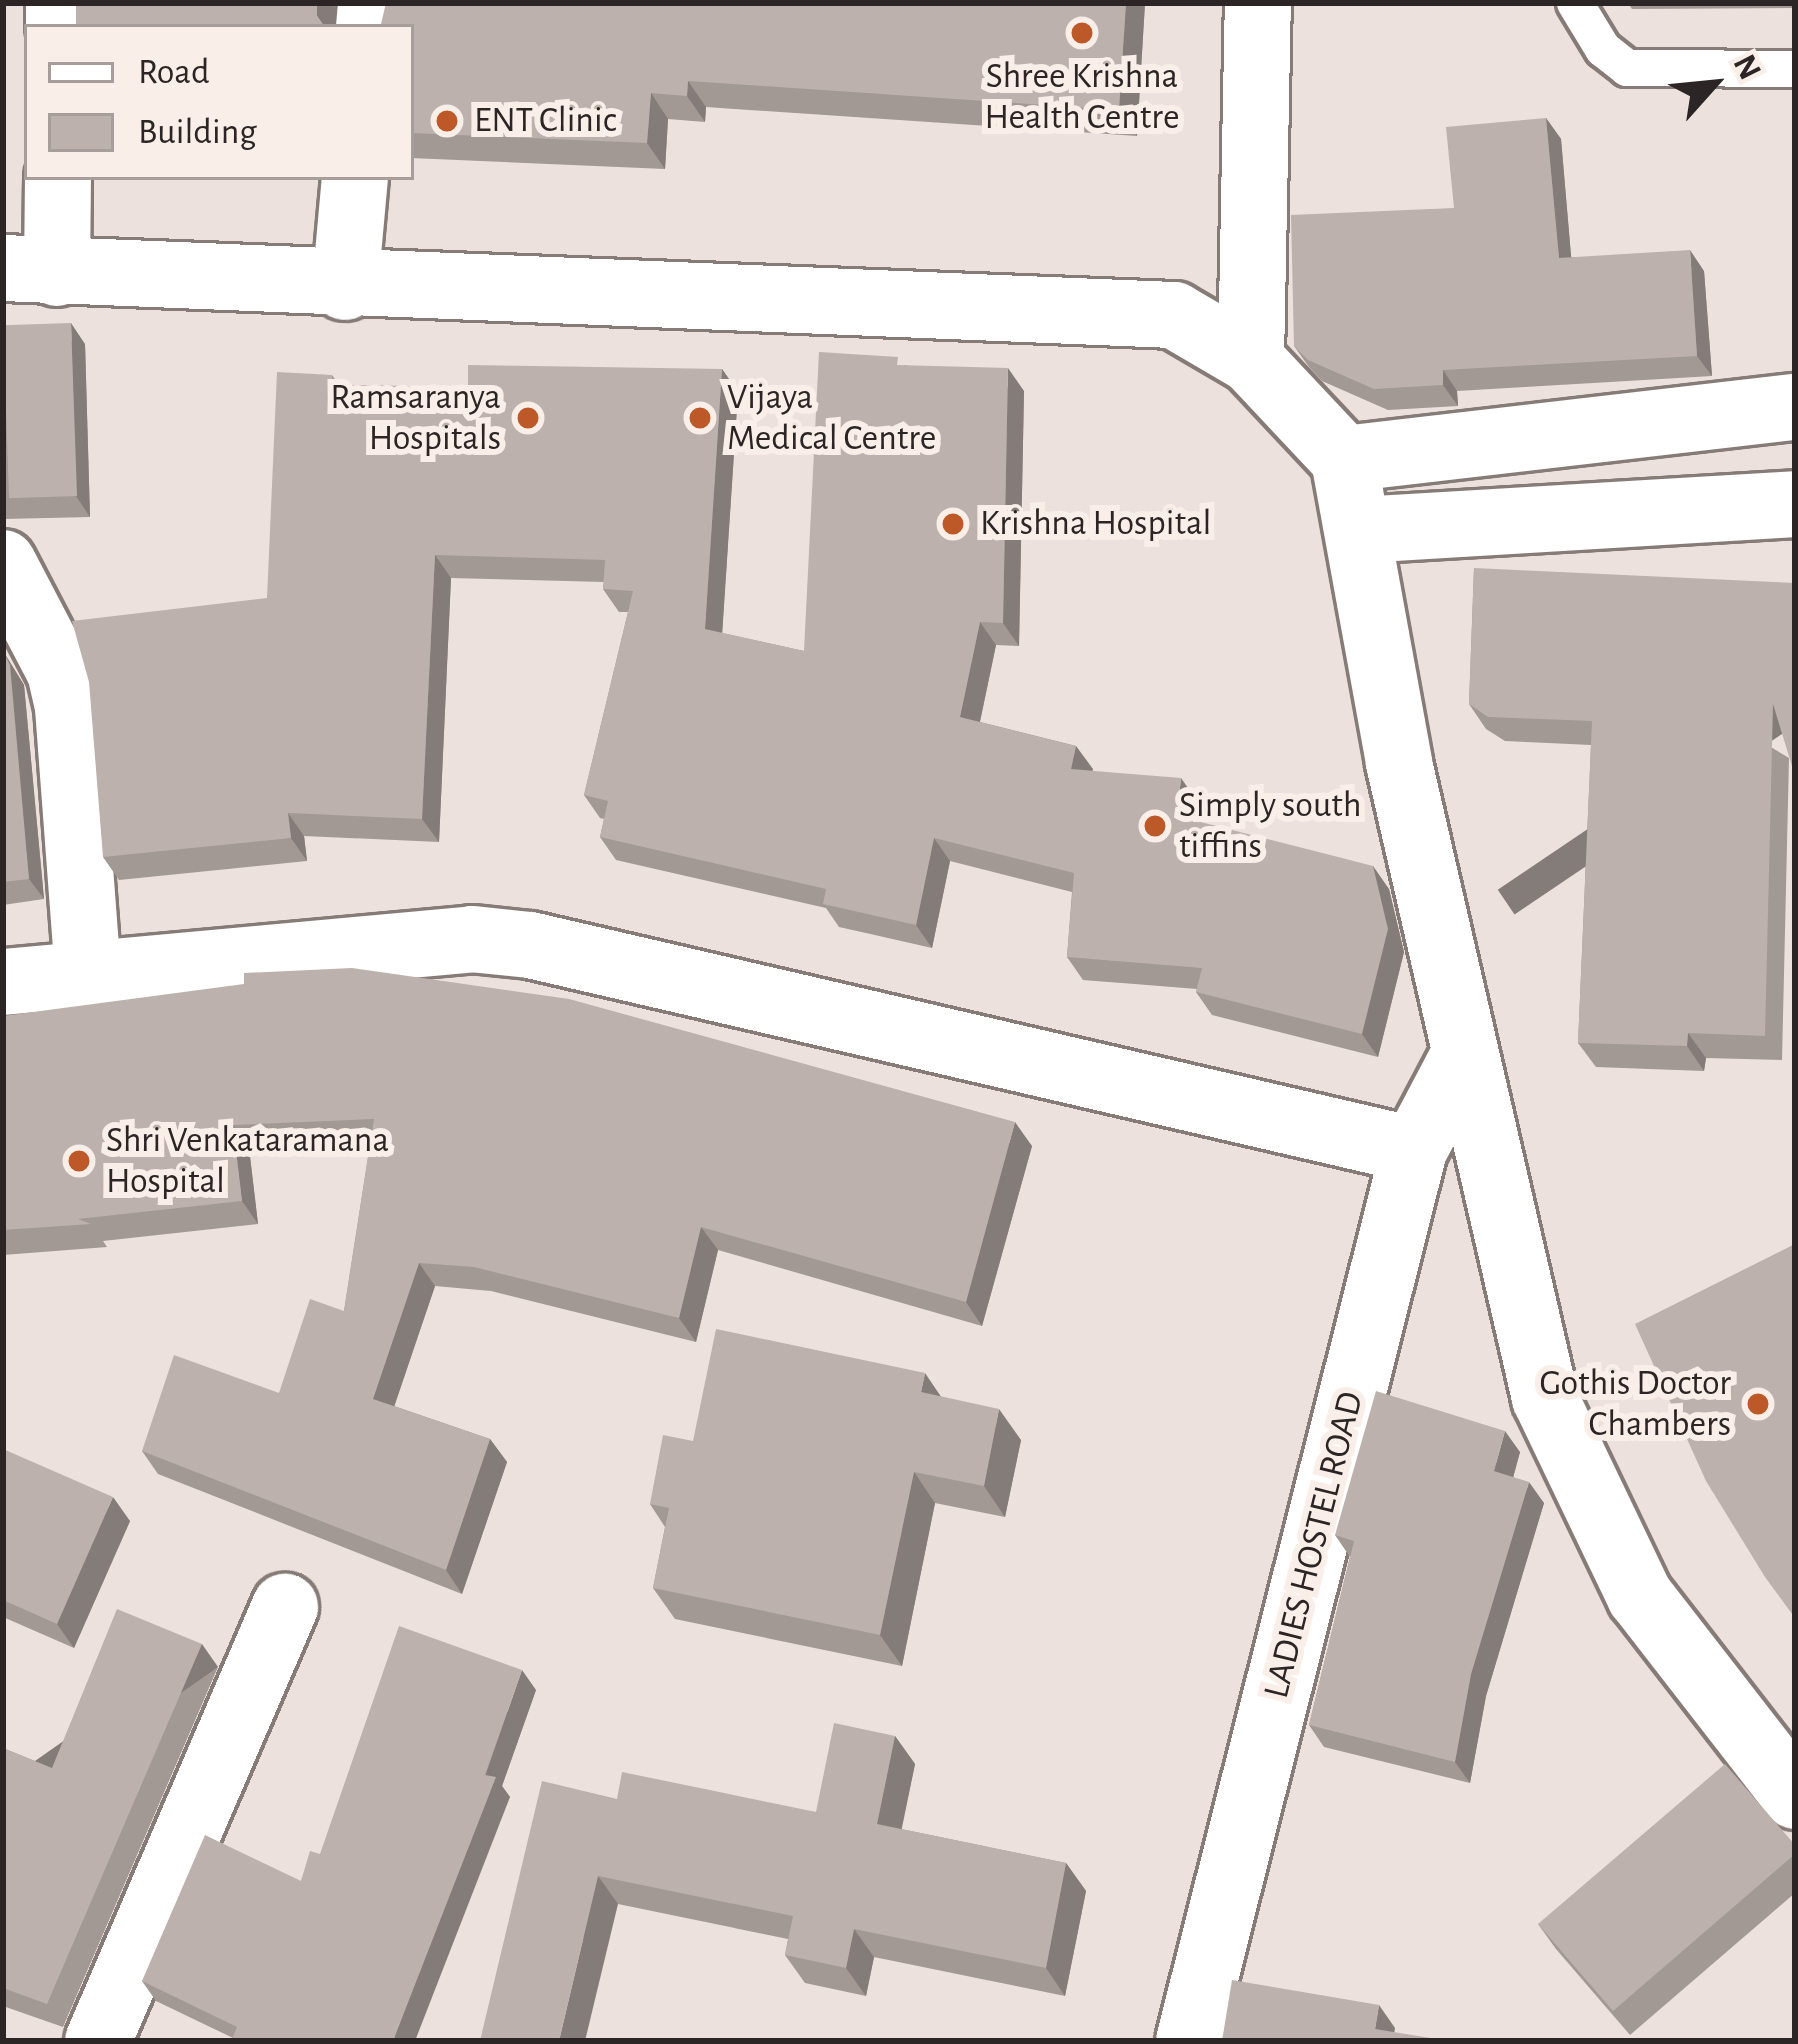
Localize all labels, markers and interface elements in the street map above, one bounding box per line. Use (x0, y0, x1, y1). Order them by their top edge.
marker: Shree Krishna Health Centre (1066, 17, 1098, 49)
legend (24, 24, 414, 180)
north arrow (1654, 24, 1774, 144)
text: N (1727, 50, 1766, 85)
text: Road (138, 54, 210, 90)
place label: Shree Krishna Health Centre (984, 54, 1180, 139)
place label: ENT Clinic (474, 99, 616, 143)
marker: ENT Clinic (431, 105, 463, 137)
text: Building (138, 114, 257, 150)
place label: Ramsaranya Hospitals (330, 375, 501, 460)
place label: Vijaya Medical Centre (727, 375, 936, 460)
marker: Ramsaranya Hospitals (512, 402, 544, 434)
marker: Vijaya Medical Centre (684, 402, 716, 434)
place label: Krishna Hospital (980, 502, 1211, 546)
marker: Krishna Hospital (937, 508, 969, 540)
place label: Simply south tiffins (1179, 783, 1362, 868)
marker: Simply south tiffins (1142, 813, 1168, 839)
place label: Shri Venkataramana Hospital (106, 1118, 389, 1203)
marker: Shri Venkataramana Hospital (63, 1145, 95, 1177)
place label: Gothis Doctor Chambers (1540, 1361, 1731, 1446)
street label: LADIES HOSTEL ROAD (1255, 1387, 1373, 1703)
marker: Gothis Doctor Chambers (1742, 1388, 1774, 1420)

